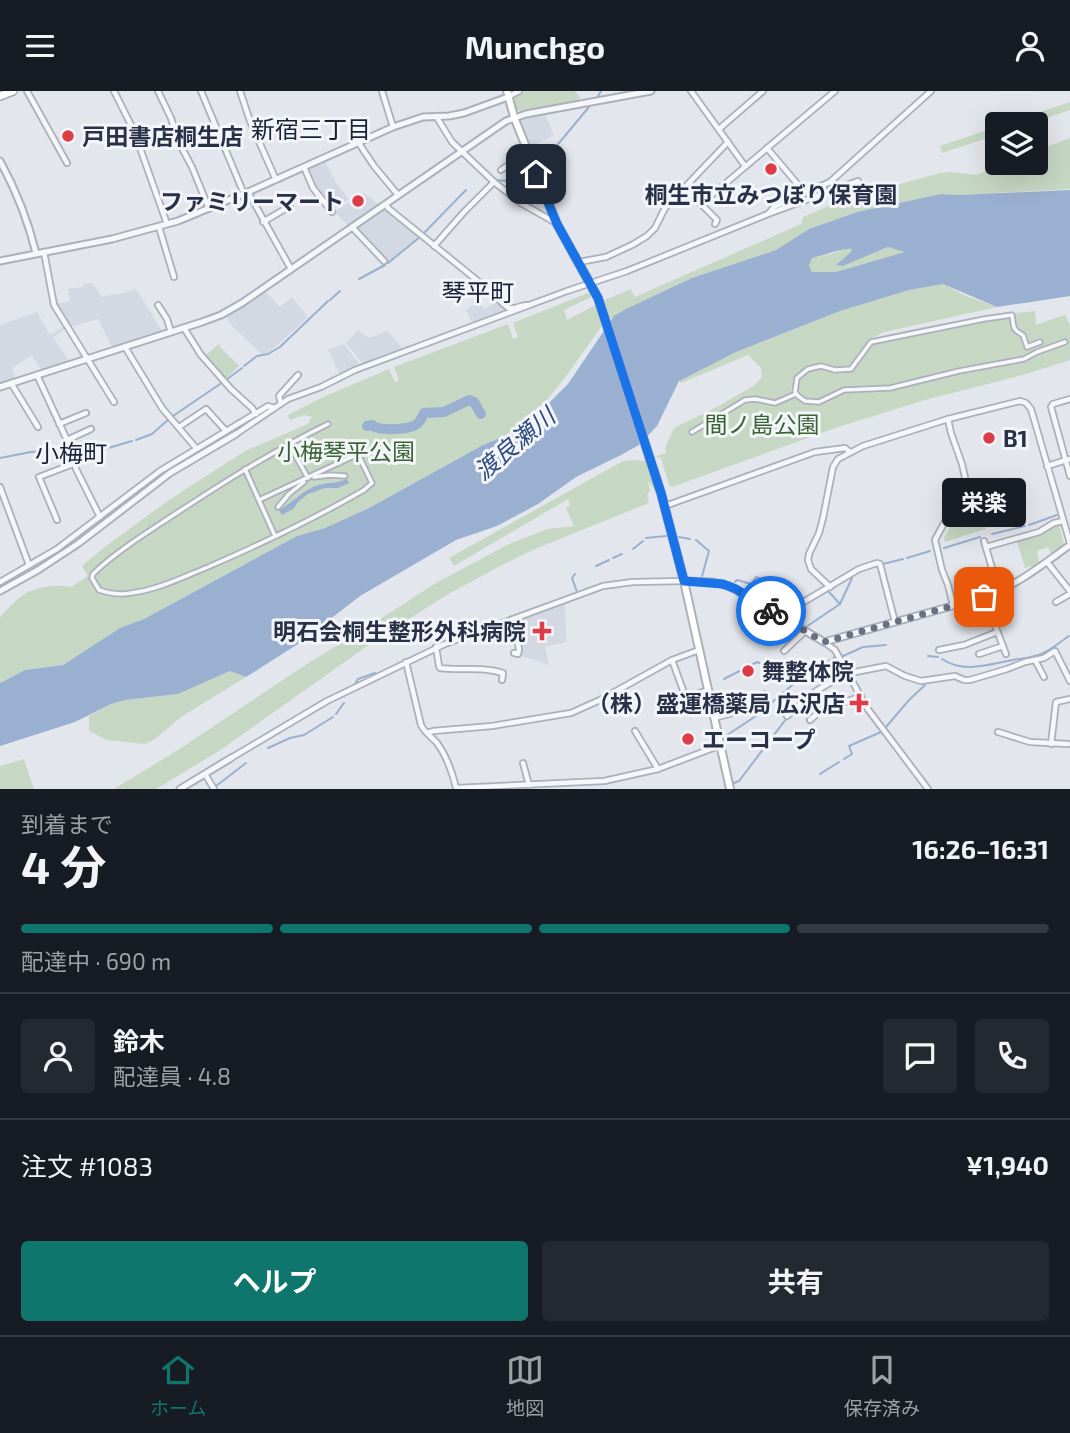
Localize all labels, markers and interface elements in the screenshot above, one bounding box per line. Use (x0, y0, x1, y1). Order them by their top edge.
icon: menu (21, 27, 59, 65)
text: Munchgo (465, 27, 605, 65)
icon: person (1011, 27, 1049, 65)
map controls (985, 112, 1048, 175)
button: layers (985, 112, 1048, 175)
district label: 新宿三丁目 (251, 114, 371, 143)
place label: 戸田書店桐生店 (82, 122, 243, 150)
marker: 戸田書店桐生店 (60, 128, 76, 144)
pin (506, 144, 566, 204)
icon: home (517, 155, 555, 193)
marker: 桐生市立みつぼり保育園 (763, 161, 779, 177)
place label: 桐生市立みつぼり保育園 (645, 180, 898, 208)
place label: ファミリーマート (160, 187, 344, 215)
marker: ファミリーマート (350, 193, 366, 209)
district label: 琴平町 (442, 277, 514, 306)
water label: 渡良瀬川 (468, 399, 562, 485)
park label: 間ノ島公園 (705, 410, 820, 438)
place label: B1 (1003, 424, 1028, 452)
marker: B1 (981, 430, 997, 446)
park label: 小梅琴平公園 (277, 437, 415, 465)
district label: 小梅町 (35, 438, 107, 467)
callout: 栄楽 (942, 478, 1026, 527)
text: 栄楽 (961, 488, 1007, 516)
pin (954, 567, 1014, 627)
courier (736, 576, 806, 646)
icon: bag (965, 578, 1003, 616)
icon: bike (752, 592, 790, 630)
place label: 明石会桐生整形外科病院 (273, 617, 526, 645)
marker: 明石会桐生整形外科病院 (532, 621, 552, 641)
place label: 舞整体院 (762, 657, 854, 685)
marker: 舞整体院 (740, 663, 756, 679)
place label: （株）盛運橋薬局 広沢店 (587, 689, 845, 717)
marker: （株）盛運橋薬局 広沢店 (851, 695, 867, 711)
place label: エーコープ (702, 725, 816, 753)
marker: エーコープ (680, 731, 696, 747)
text: 到着まで (21, 810, 113, 838)
text: 16:26–16:31 (912, 833, 1049, 864)
text: 4 分 (21, 838, 106, 893)
text: 配達中 · 690 m (21, 947, 171, 975)
button: person (21, 1019, 95, 1093)
button: chat (883, 1019, 957, 1093)
button: phone (975, 1019, 1049, 1093)
text: 鈴木 (113, 1025, 165, 1056)
text: 配達員 · 4.8 (113, 1062, 231, 1090)
text: ¥1,940 (966, 1149, 1049, 1180)
text: 注文 #1083 (21, 1150, 153, 1181)
button: ヘルプ (21, 1241, 528, 1321)
button: 共有 (542, 1241, 1049, 1321)
tab: ホーム (150, 1351, 206, 1420)
tab: 地図 (506, 1351, 544, 1420)
tab: 保存済み (844, 1351, 920, 1420)

